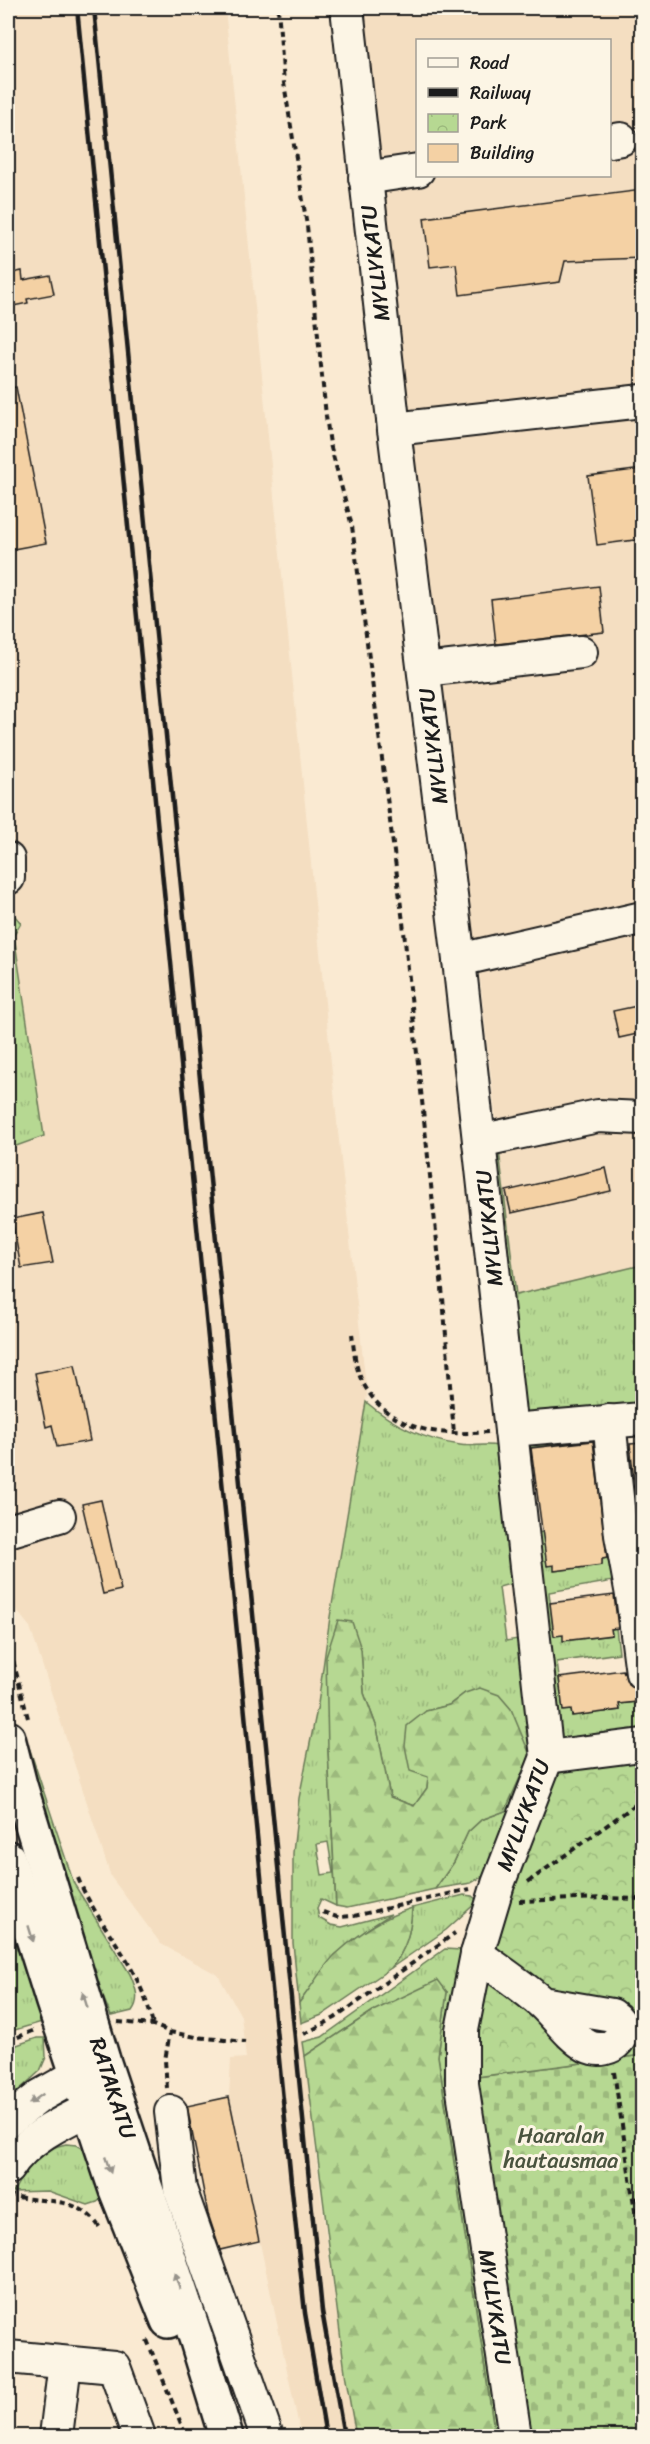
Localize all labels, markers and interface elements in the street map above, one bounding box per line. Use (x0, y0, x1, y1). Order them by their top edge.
legend (416, 39, 611, 177)
text: Road (470, 47, 510, 79)
text: Railway (470, 77, 532, 109)
text: Park (470, 107, 507, 139)
text: Building (470, 137, 534, 169)
street label: MYLLYKATU (349, 203, 401, 323)
street label: MYLLYKATU (407, 686, 459, 806)
street label: MYLLYKATU (463, 1168, 515, 1288)
street label: MYLLYKATU (485, 1753, 561, 1877)
one-way arrow (27, 1925, 36, 1943)
one-way arrow (80, 1991, 89, 2009)
street label: RATAKATU (78, 2032, 148, 2145)
one-way arrow (28, 2093, 44, 2105)
park label: Haaralan hautausmaa (503, 2116, 618, 2180)
one-way arrow (104, 2156, 113, 2174)
street label: MYLLYKATU (467, 2246, 523, 2368)
one-way arrow (171, 2272, 181, 2290)

